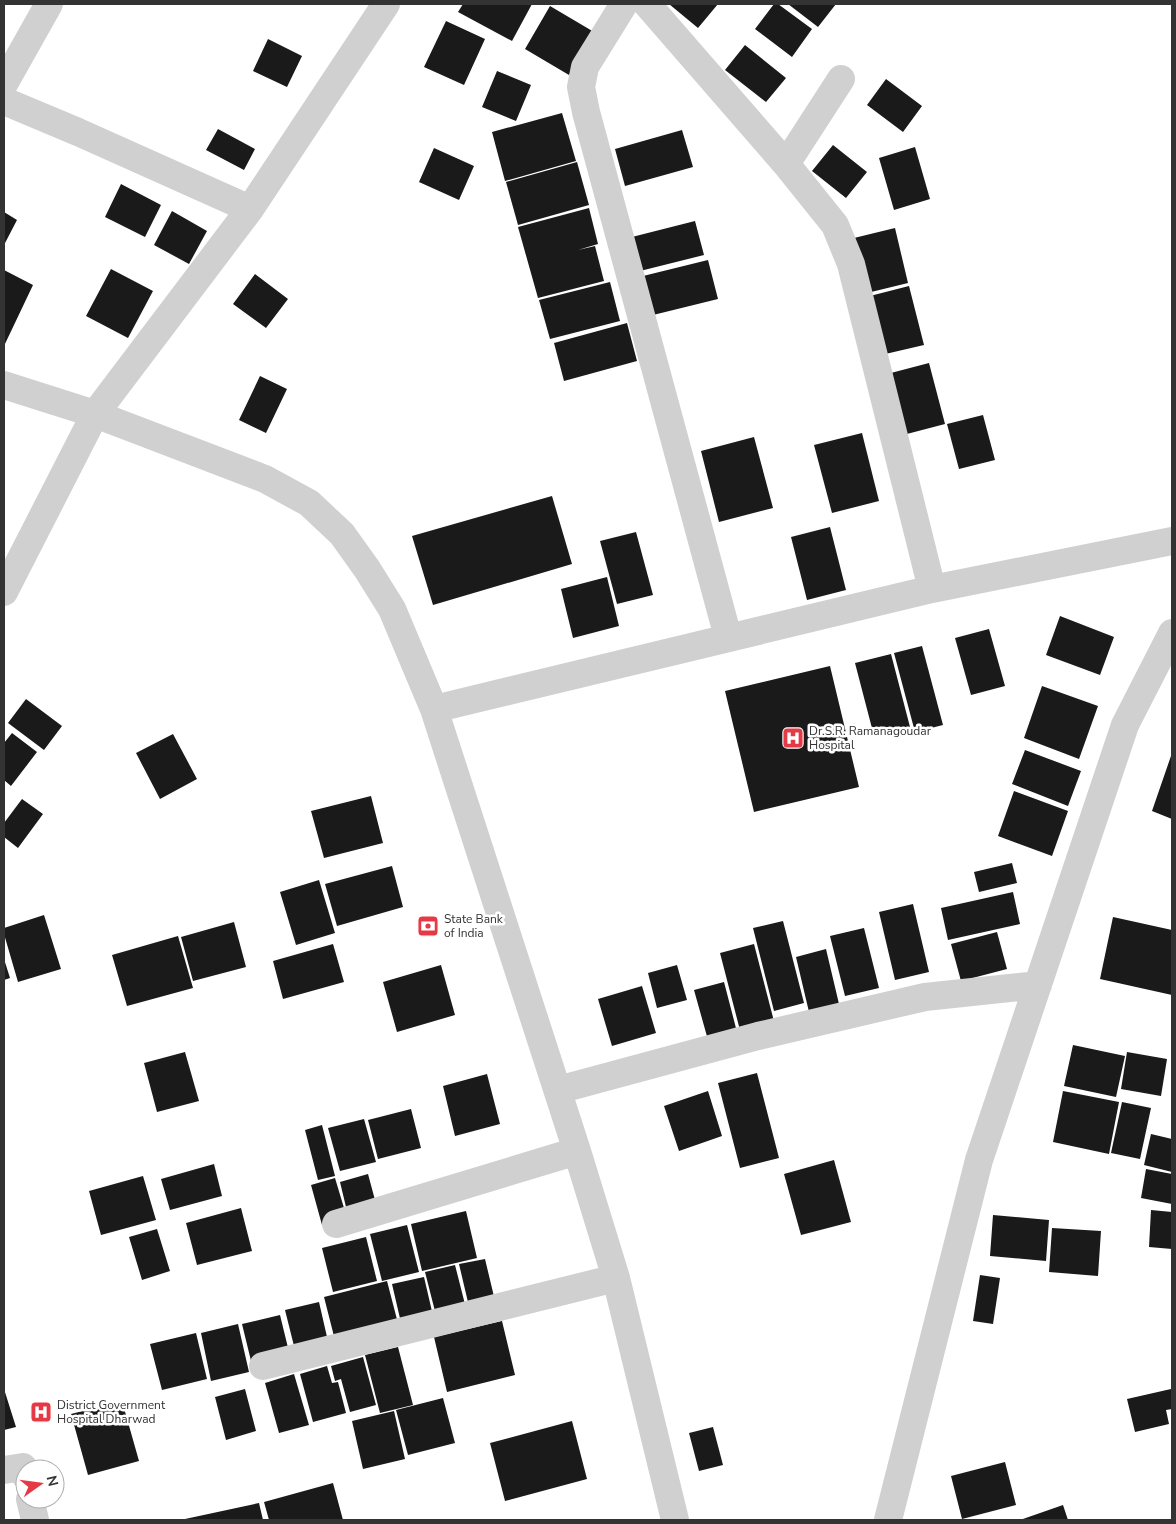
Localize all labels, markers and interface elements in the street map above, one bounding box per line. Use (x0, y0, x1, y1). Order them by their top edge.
place label: Dr.S.R. Ramanagoudar Hospital (809, 723, 932, 753)
hospital icon: Dr.S.R. Ramanagoudar Hospital (781, 726, 805, 750)
place label: State Bank of India (444, 911, 504, 941)
bank icon: State Bank of India (416, 914, 440, 938)
place label: District Government Hospital Dharwad (57, 1397, 166, 1427)
hospital icon: District Government Hospital Dharwad (29, 1400, 53, 1424)
north arrow (15, 1459, 65, 1509)
text: N (42, 1474, 63, 1488)

